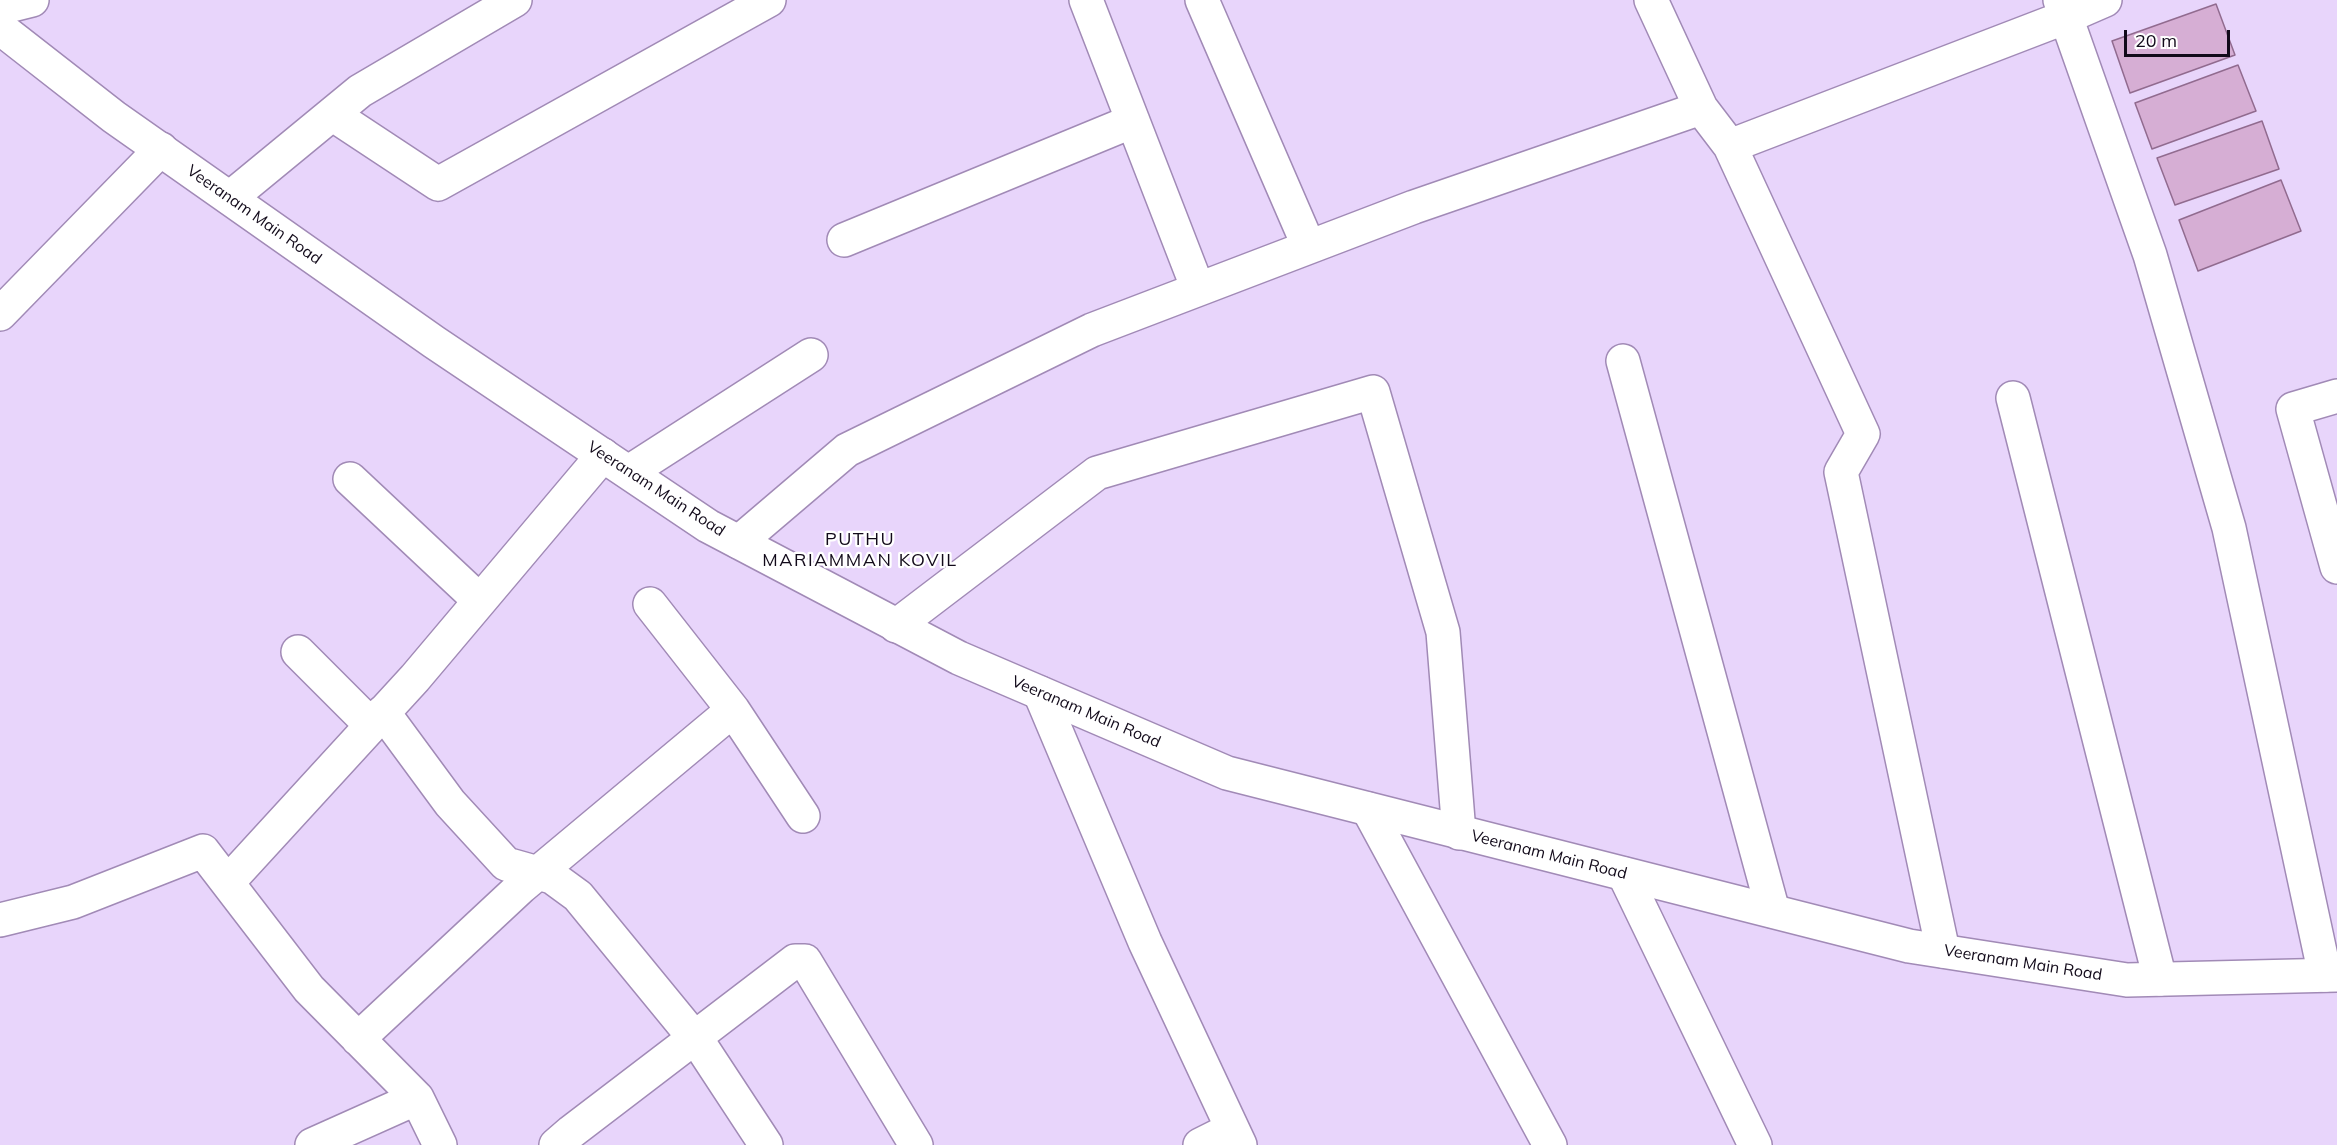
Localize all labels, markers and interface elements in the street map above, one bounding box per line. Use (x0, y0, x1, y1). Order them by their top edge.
scale bar (2127, 18, 2234, 56)
text: 20 m (2135, 29, 2177, 52)
street label: Veeranam Main Road (183, 161, 325, 269)
street label: Veeranam Main Road (584, 437, 728, 541)
district label: PUTHU MARIAMMAN KOVIL (762, 529, 958, 572)
street label: Veeranam Main Road (1009, 672, 1163, 752)
street label: Veeranam Main Road (1469, 826, 1629, 884)
street label: Veeranam Main Road (1942, 941, 2104, 985)

